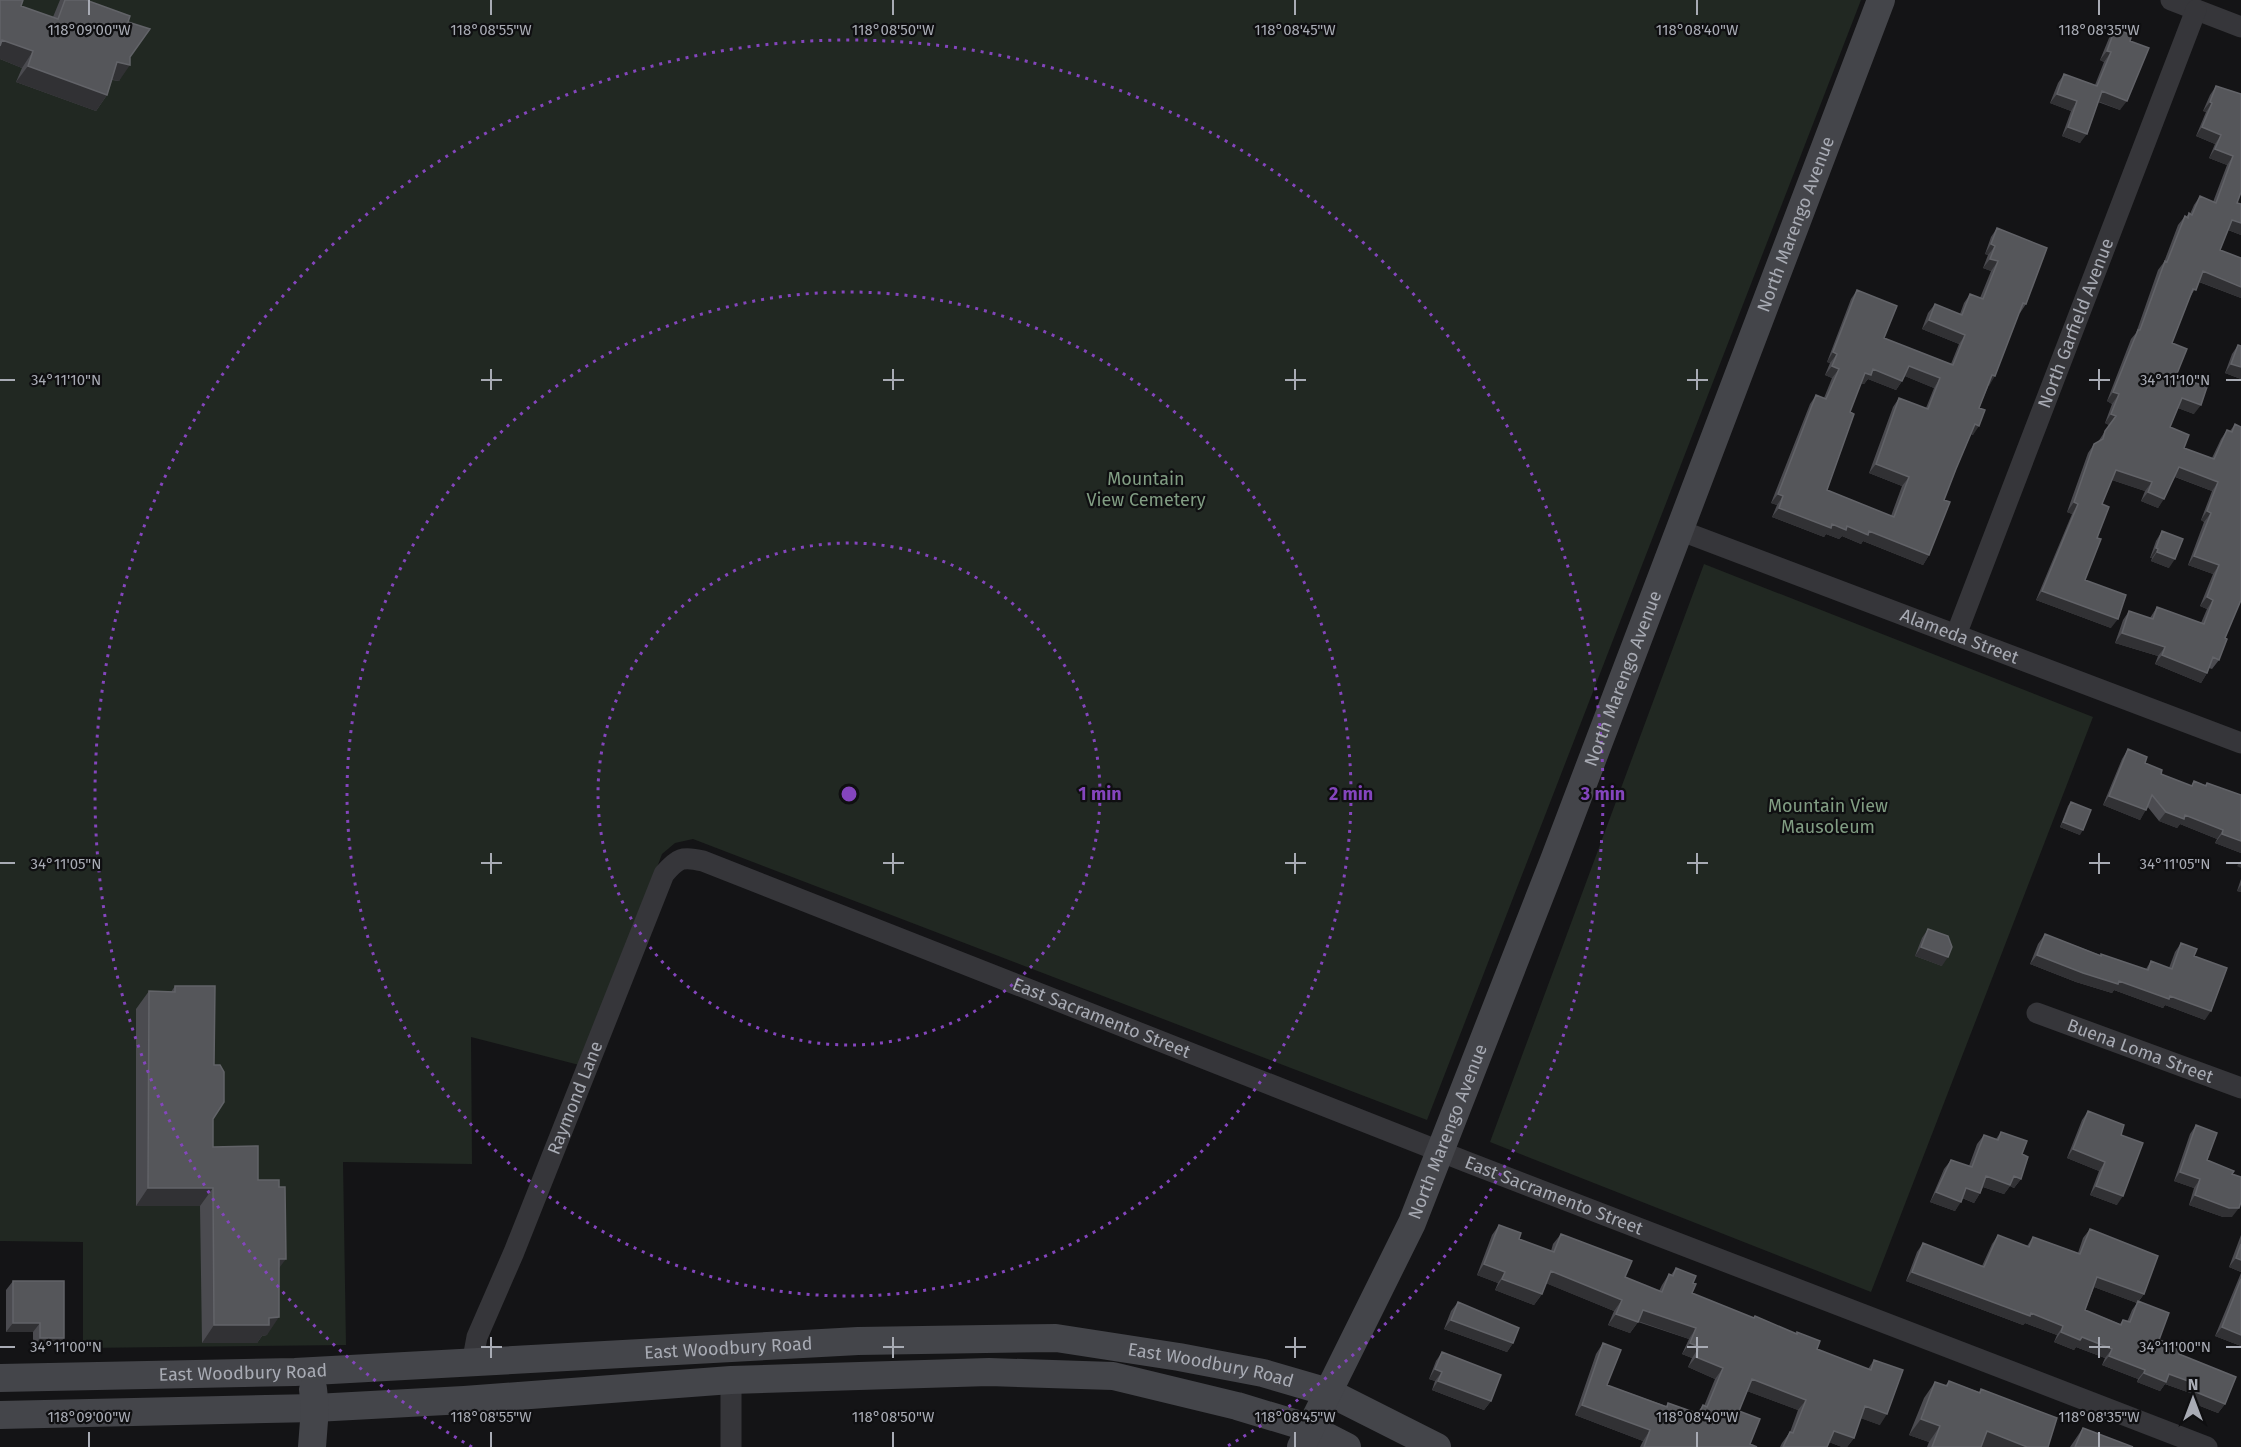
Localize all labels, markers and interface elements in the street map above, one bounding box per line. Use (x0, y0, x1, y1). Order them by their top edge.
text: 118°09'00"W (47, 21, 131, 39)
text: 118°08'55"W (450, 21, 532, 39)
text: 118°08'50"W (852, 21, 935, 39)
text: 118°08'45"W (1254, 21, 1336, 39)
text: 118°08'40"W (1656, 21, 1739, 39)
text: 118°08'35"W (2058, 21, 2140, 39)
street label: North Marengo Avenue (1752, 133, 1839, 315)
street label: North Garfield Avenue (2033, 235, 2118, 411)
text: 34°11'10"N (31, 371, 101, 389)
text: 34°11'10"N (2140, 371, 2210, 389)
park label: Mountain View Cemetery (1086, 468, 1206, 511)
street label: North Marengo Avenue (1580, 587, 1666, 769)
street label: Alameda Street (1897, 604, 2022, 669)
text: 1 min (1078, 783, 1122, 805)
text: 2 min (1329, 783, 1373, 805)
text: 3 min (1580, 783, 1625, 805)
centre of rings (839, 784, 859, 804)
park label: Mountain View Mausoleum (1768, 795, 1888, 838)
text: 34°11'05"N (31, 855, 101, 873)
text: 34°11'05"N (2140, 855, 2210, 873)
street label: East Sacramento Street (1009, 973, 1194, 1063)
street label: Buena Loma Street (2064, 1014, 2217, 1088)
street label: Raymond Lane (543, 1038, 608, 1158)
street label: North Marengo Avenue (1404, 1041, 1492, 1223)
street label: East Sacramento Street (1462, 1151, 1647, 1240)
street label: East Woodbury Road (644, 1333, 813, 1364)
text: 34°11'00"N (30, 1338, 102, 1356)
street label: East Woodbury Road (1126, 1338, 1296, 1392)
text: 34°11'00"N (2139, 1338, 2211, 1356)
street label: East Woodbury Road (158, 1359, 328, 1386)
north arrow (2163, 1369, 2223, 1429)
text: N (2188, 1375, 2198, 1394)
text: 118°09'00"W (47, 1408, 131, 1426)
text: 118°08'55"W (450, 1408, 532, 1426)
text: 118°08'50"W (852, 1408, 935, 1426)
text: 118°08'45"W (1254, 1408, 1336, 1426)
text: 118°08'40"W (1656, 1408, 1739, 1426)
text: 118°08'35"W (2058, 1408, 2140, 1426)

